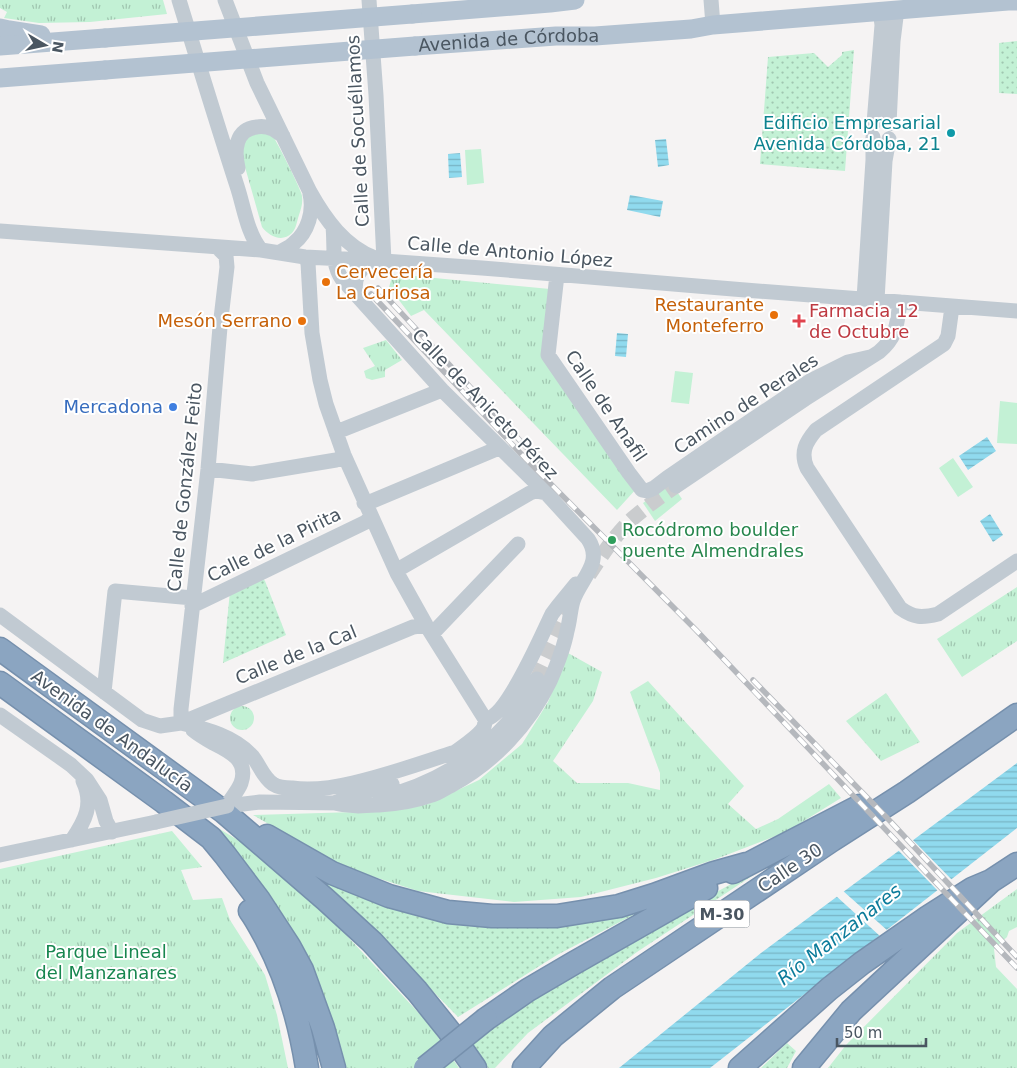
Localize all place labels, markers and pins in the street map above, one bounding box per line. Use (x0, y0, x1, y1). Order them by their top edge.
place label: Edificio Empresarial Avenida Córdoba, 21 (754, 112, 941, 154)
marker: Edificio Empresarial Avenida Córdoba, 21 (945, 127, 957, 139)
place label: Cervecería La Curiosa (336, 261, 433, 303)
marker: Cervecería La Curiosa (320, 276, 332, 288)
place label: Restaurante Monteferro (654, 294, 764, 336)
place label: Farmacia 12 de Octubre (809, 300, 919, 342)
marker: Restaurante Monteferro (768, 309, 780, 321)
place label: Mesón Serrano (157, 310, 292, 331)
marker: Mesón Serrano (296, 315, 308, 327)
marker: Farmacia 12 de Octubre (793, 315, 805, 327)
place label: Mercadona (64, 396, 163, 417)
marker: Mercadona (167, 401, 179, 413)
place label: Rocódromo boulder puente Almendrales (622, 519, 804, 561)
marker: Rocódromo boulder puente Almendrales (606, 534, 618, 546)

